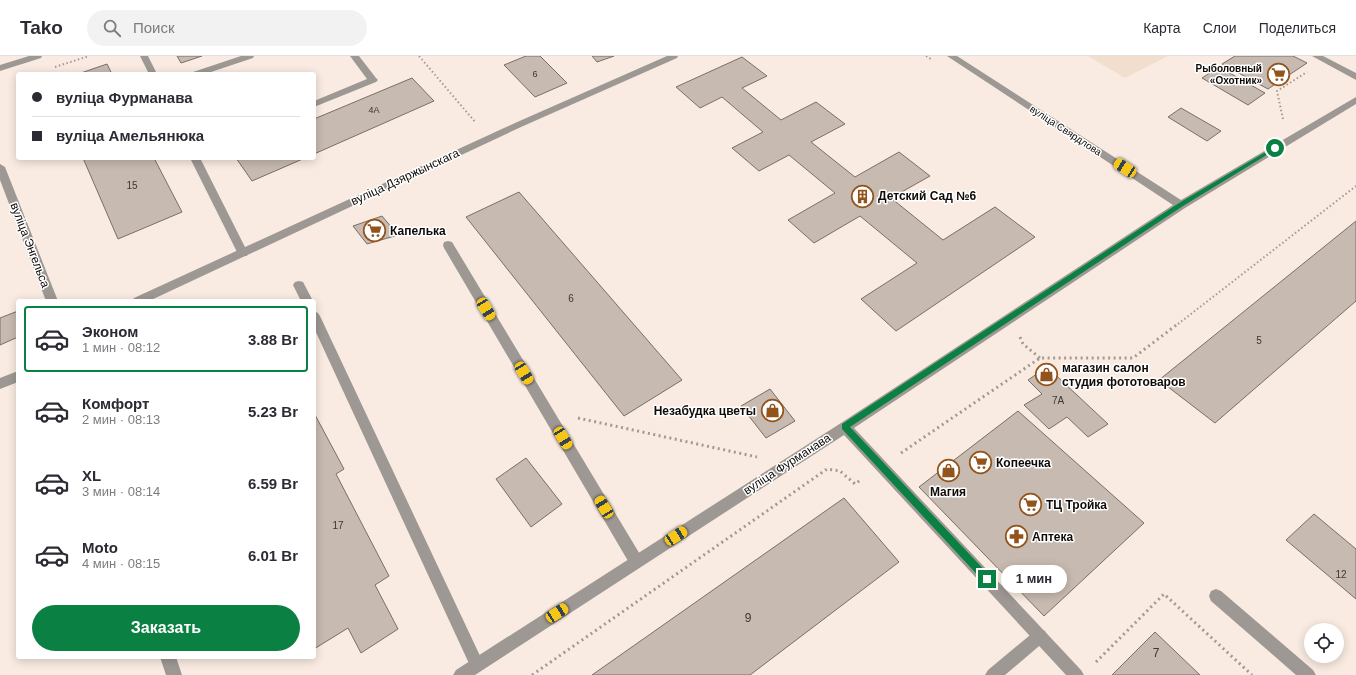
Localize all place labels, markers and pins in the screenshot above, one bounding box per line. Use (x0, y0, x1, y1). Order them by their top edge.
supermarket icon: Рыболовный «Охотник» (1265, 61, 1291, 87)
place label: Рыболовный «Охотник» (1196, 63, 1262, 86)
building icon: Детский Сад №6 (850, 183, 876, 209)
place label: Детский Сад №6 (878, 189, 977, 203)
supermarket icon: Капелька (362, 218, 388, 244)
place label: Капелька (390, 224, 446, 238)
place label: магазин салон студия фототоваров (1062, 361, 1186, 389)
shop icon: магазин салон студия фототоваров (1033, 362, 1059, 388)
shop icon: Незабудка цветы (759, 398, 785, 424)
place label: Незабудка цветы (654, 404, 756, 418)
supermarket icon: Копеечка (967, 450, 993, 476)
place label: Копеечка (996, 456, 1051, 470)
shop icon: Магия (935, 458, 961, 484)
place label: Магия (930, 485, 966, 499)
supermarket icon: ТЦ Тройка (1017, 492, 1043, 518)
place label: ТЦ Тройка (1046, 498, 1107, 512)
pharmacy icon: Аптека (1004, 524, 1030, 550)
place label: Аптека (1032, 530, 1073, 544)

